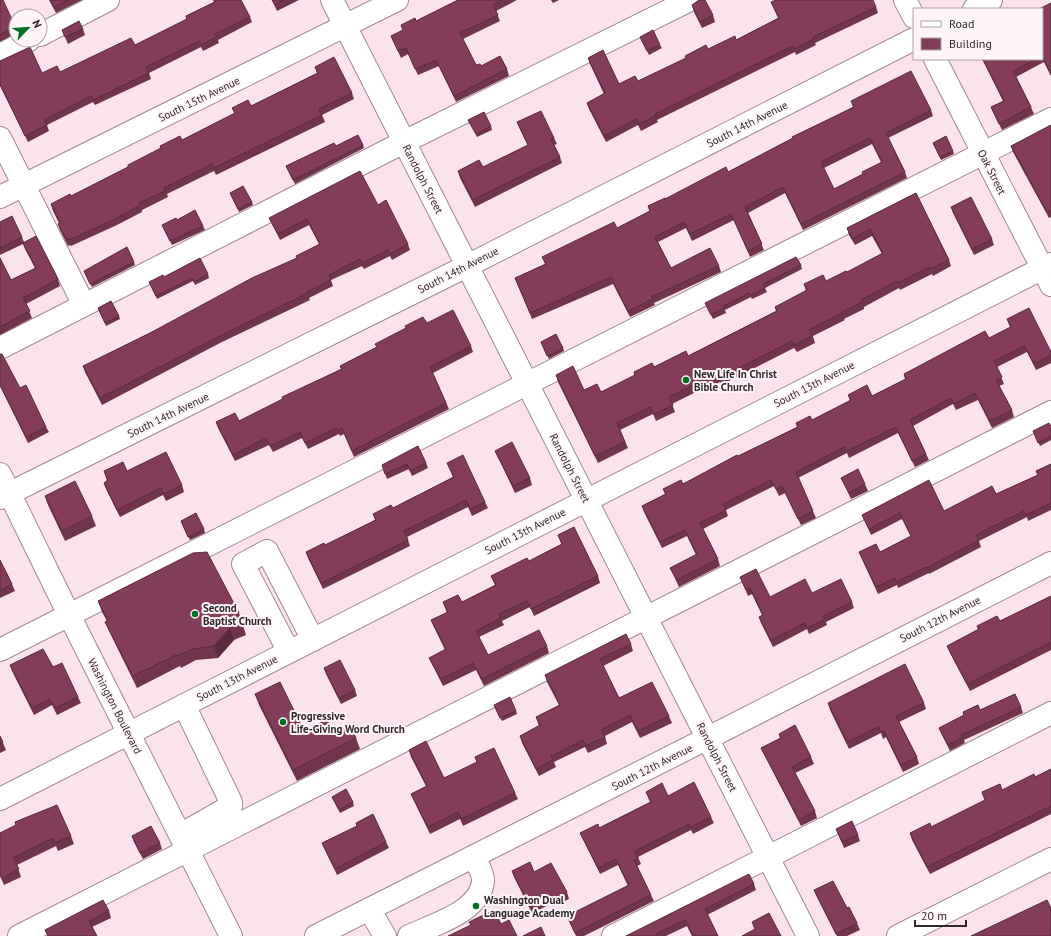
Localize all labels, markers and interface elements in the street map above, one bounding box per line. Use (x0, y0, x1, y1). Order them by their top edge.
north arrow (8, 8, 48, 48)
legend (913, 8, 1043, 60)
text: Road (949, 16, 974, 31)
text: N (29, 18, 45, 30)
text: Building (949, 36, 992, 51)
street label: South 15th Avenue (156, 73, 242, 125)
street label: South 14th Avenue (704, 97, 790, 150)
street label: Randolph Street (400, 142, 447, 216)
street label: Oak Street (975, 147, 1009, 197)
street label: South 14th Avenue (415, 243, 501, 296)
street label: South 13th Avenue (771, 357, 857, 410)
place label: New Life In Christ Bible Church (694, 367, 777, 394)
marker: New Life In Christ Bible Church (681, 375, 691, 385)
street label: South 14th Avenue (125, 389, 211, 441)
street label: Randolph Street (547, 431, 594, 505)
street label: South 13th Avenue (482, 504, 568, 557)
street label: South 12th Avenue (897, 592, 983, 645)
place label: Second Baptist Church (203, 601, 272, 628)
marker: Second Baptist Church (190, 609, 200, 619)
street label: South 13th Avenue (194, 651, 280, 704)
street label: Washington Boulevard (85, 656, 145, 756)
place label: Progressive Life-Giving Word Church (291, 709, 405, 736)
marker: Progressive Life-Giving Word Church (278, 717, 288, 727)
street label: Randolph Street (694, 720, 741, 794)
street label: South 12th Avenue (609, 740, 695, 793)
place label: Washington Dual Language Academy (484, 893, 575, 920)
marker: Washington Dual Language Academy (471, 901, 481, 911)
scale bar (915, 902, 966, 928)
text: 20 m (921, 908, 947, 923)

